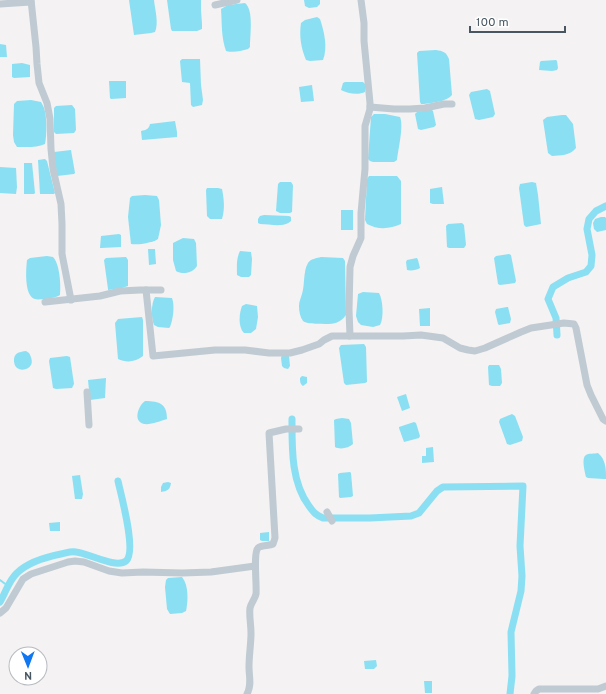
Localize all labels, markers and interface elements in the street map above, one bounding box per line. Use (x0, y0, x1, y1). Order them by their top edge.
scale bar (470, 8, 565, 34)
text: 100 m (476, 15, 509, 31)
north arrow (8, 646, 48, 686)
text: N (24, 668, 32, 682)

